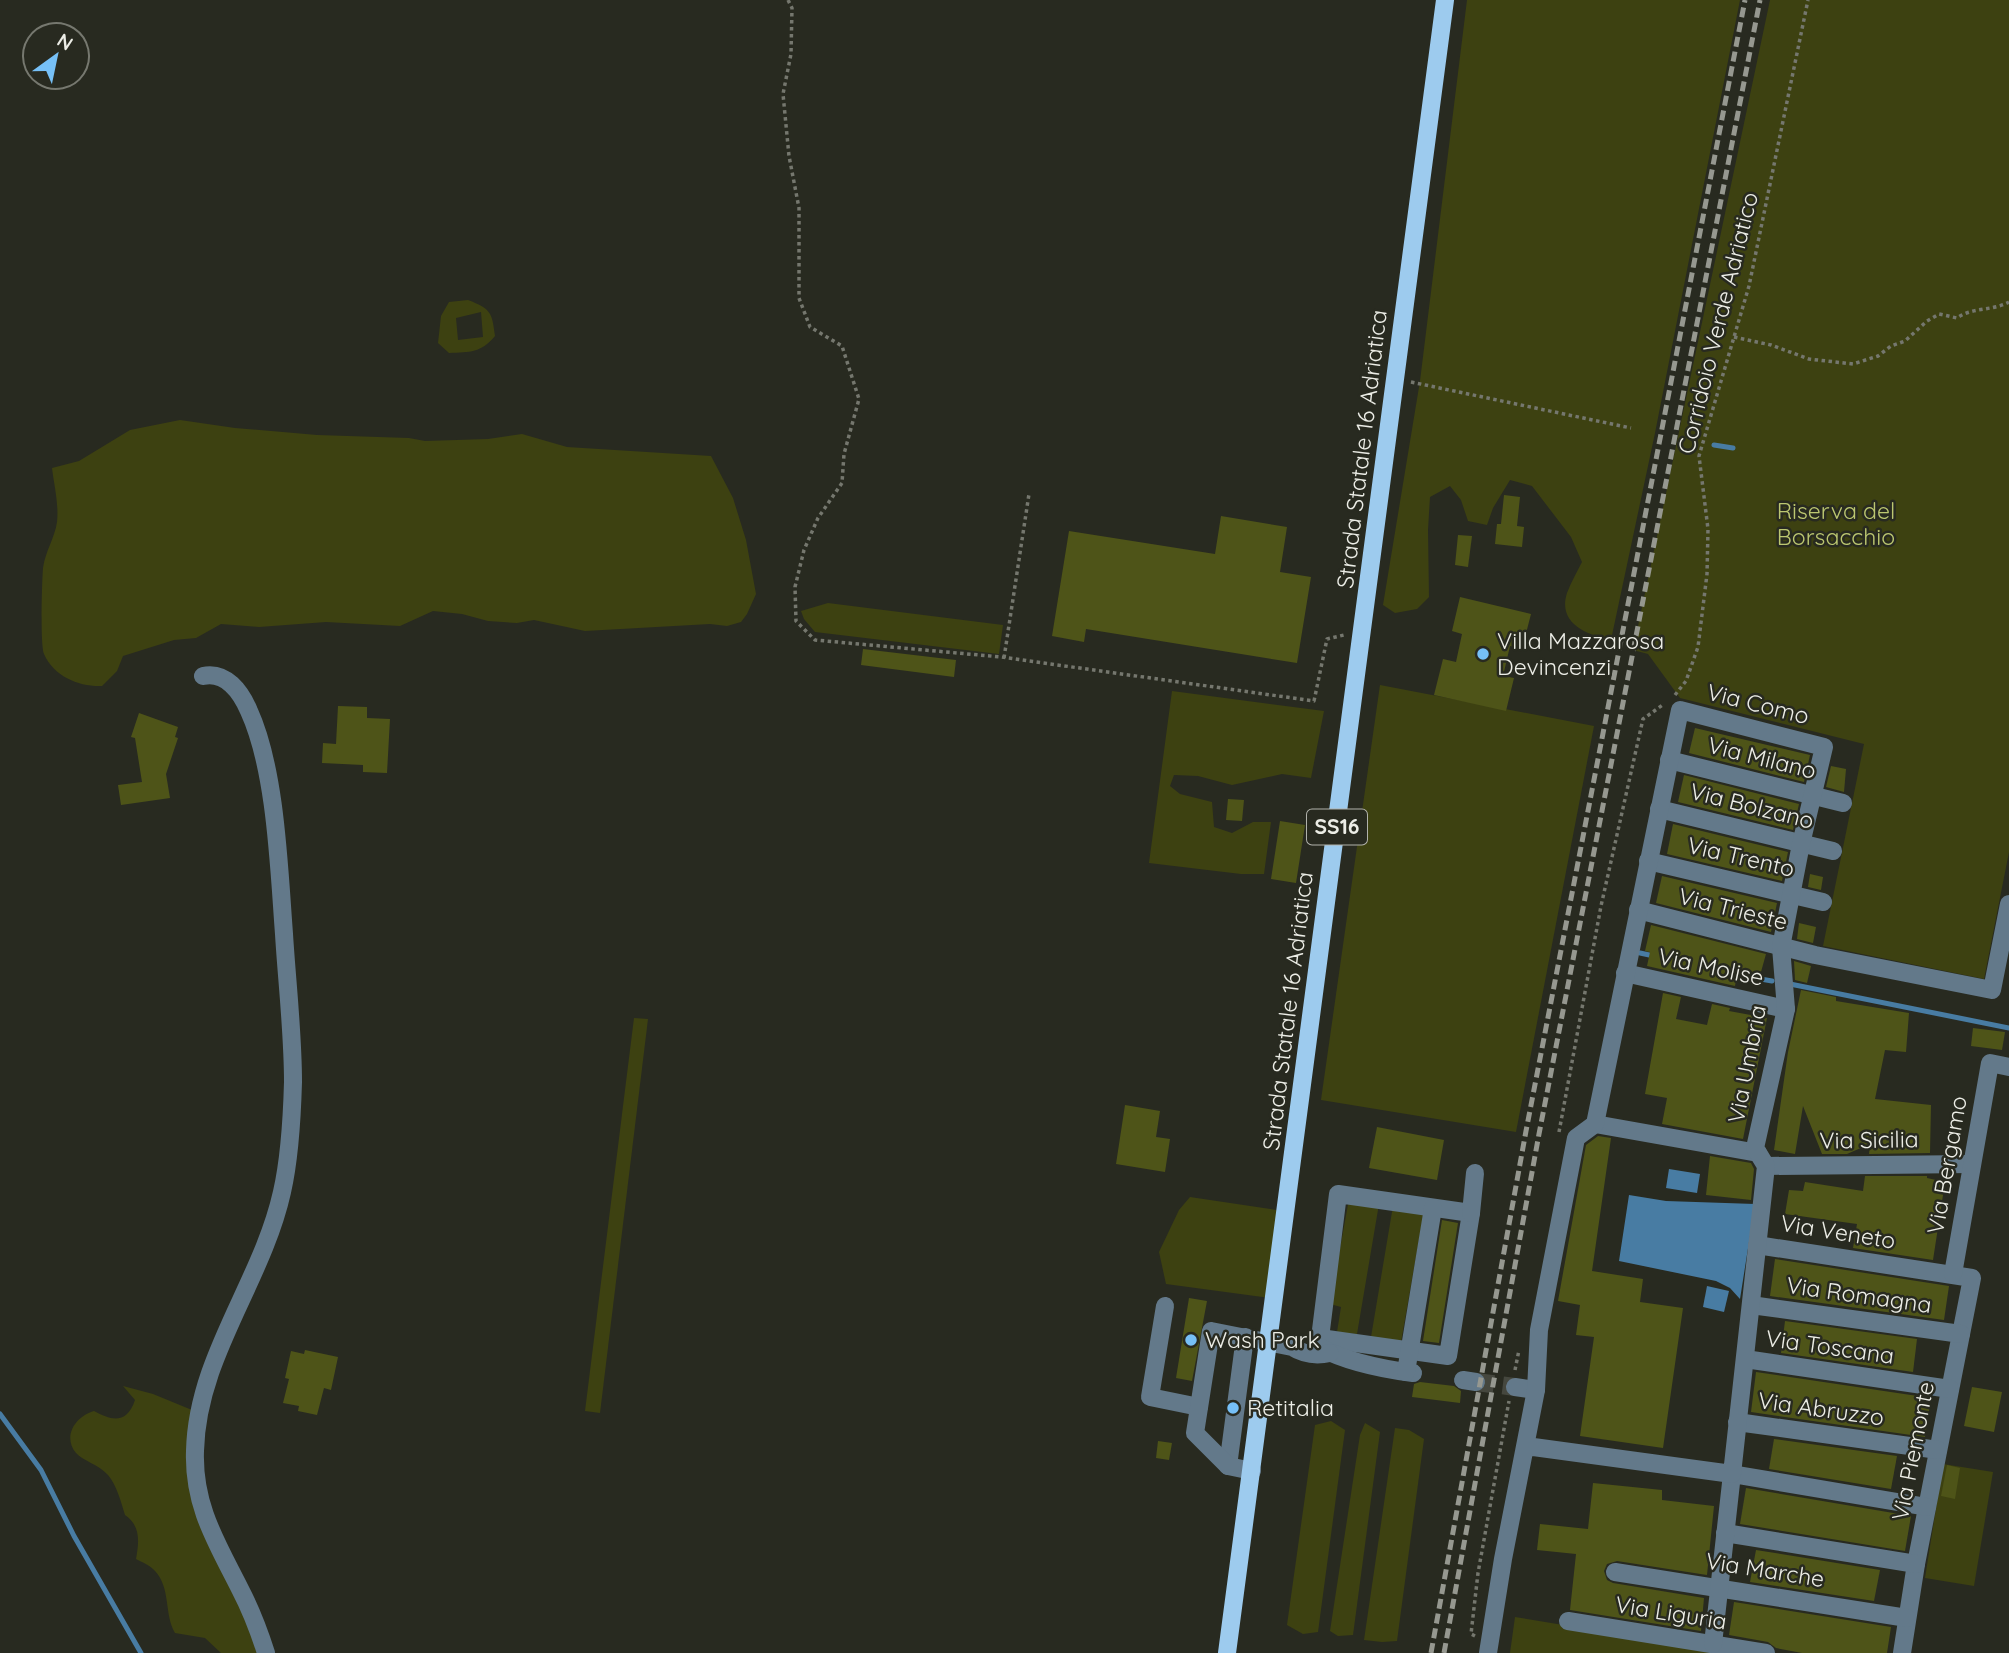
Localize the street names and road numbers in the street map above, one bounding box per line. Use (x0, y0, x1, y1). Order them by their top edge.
street label: Corridoio Verde Adriatico (1671, 189, 1764, 457)
street label: Strada Statale 16 Adriatica (1330, 308, 1393, 590)
street label: Via Como (1704, 677, 1812, 730)
street label: Via Milano (1705, 730, 1819, 785)
street label: Via Bolzano (1687, 776, 1817, 835)
road number: SS16 (1307, 810, 1367, 844)
street label: Via Trento (1685, 830, 1798, 883)
street label: Strada Statale 16 Adriatica (1256, 870, 1319, 1152)
street label: Via Trieste (1676, 881, 1791, 936)
street label: Via Molise (1656, 941, 1767, 992)
street label: Via Umbria (1721, 1003, 1772, 1125)
street label: Via Bergamo (1920, 1093, 1973, 1236)
street label: Via Sicilia (1819, 1124, 1919, 1155)
street label: Via Veneto (1778, 1208, 1898, 1255)
street label: Via Romagna (1785, 1270, 1933, 1319)
street label: Via Toscana (1764, 1323, 1896, 1370)
street label: Via Piemonte (1885, 1379, 1940, 1523)
street label: Via Abruzzo (1756, 1385, 1886, 1432)
street label: Via Marche (1704, 1546, 1826, 1593)
street label: Via Liguria (1613, 1589, 1729, 1636)

